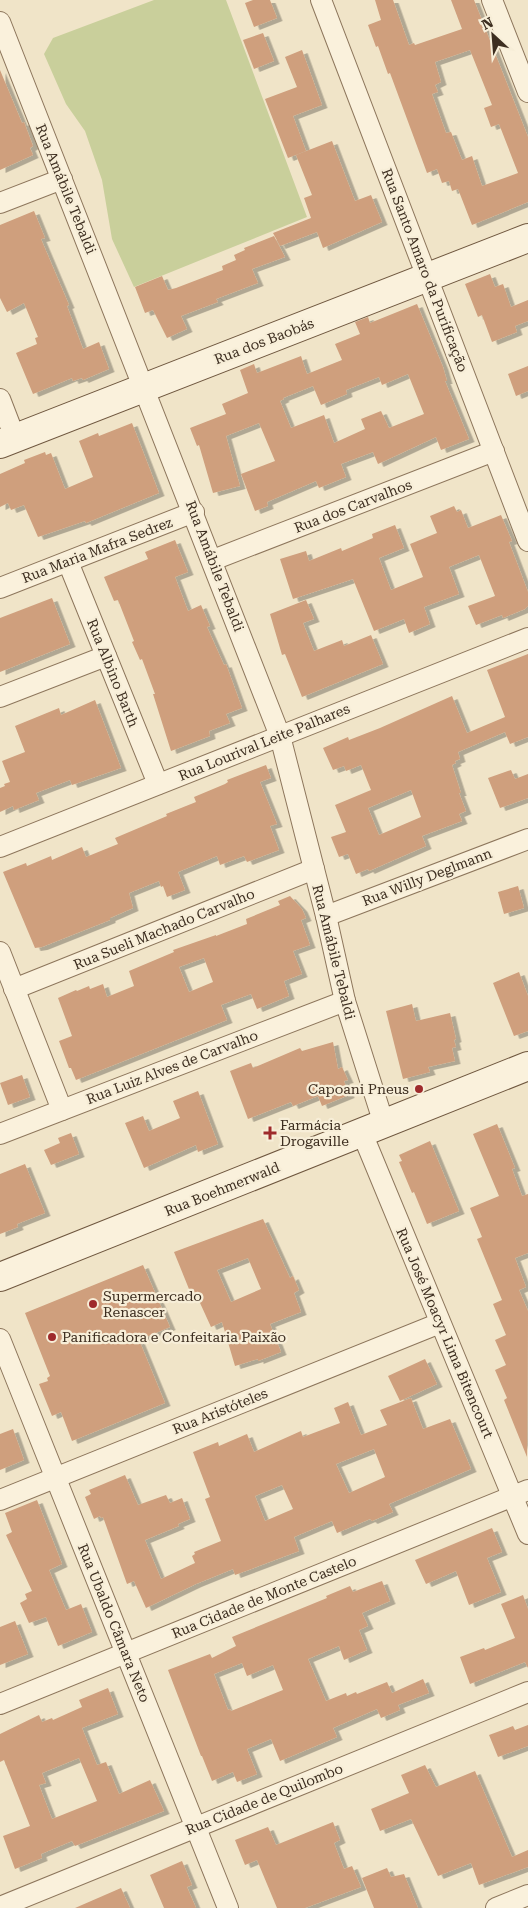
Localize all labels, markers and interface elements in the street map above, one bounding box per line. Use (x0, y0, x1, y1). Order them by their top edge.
north arrow (468, 10, 518, 60)
text: N (479, 14, 496, 33)
street label: Rua Amábile Tebaldi (33, 122, 100, 257)
street label: Rua Santo Amaro da Purificação (379, 166, 471, 374)
street label: Rua dos Baobás (212, 314, 316, 367)
street label: Rua dos Carvalhos (292, 476, 414, 536)
street label: Rua Amábile Tebaldi (183, 498, 248, 634)
street label: Rua Maria Mafra Sedrez (20, 514, 175, 586)
street label: Rua Albino Barth (84, 616, 142, 730)
street label: Rua Lourival Leite Palhares (176, 700, 352, 784)
street label: Rua Willy Deglmann (360, 845, 494, 909)
street label: Rua Amábile Tebaldi (309, 883, 359, 1022)
street label: Rua Sueli Machado Carvalho (71, 885, 257, 973)
street label: Rua Luiz Alves de Carvalho (84, 1027, 260, 1107)
place label: Capoani Pneus (308, 1081, 409, 1097)
marker: Capoani Pneus (413, 1083, 425, 1095)
place label: Farmácia Drogaville (280, 1117, 349, 1149)
marker: Farmácia Drogaville (264, 1127, 276, 1139)
street label: Rua Boehmerwald (162, 1159, 282, 1219)
street label: Rua José Moacyr Lima Bitencourt (393, 1225, 497, 1441)
place label: Supermercado Renascer (103, 1288, 202, 1320)
marker: Supermercado Renascer (87, 1298, 99, 1310)
place label: Panificadora e Confeitaria Paixão (62, 1329, 286, 1345)
marker: Panificadora e Confeitaria Paixão (46, 1331, 58, 1343)
street label: Rua Aristóteles (170, 1385, 270, 1437)
street label: Rua Ubaldo Câmara Neto (75, 1541, 153, 1705)
street label: Rua Cidade de Monte Castelo (169, 1553, 359, 1641)
street label: Rua Cidade de Quilombo (183, 1760, 345, 1838)

